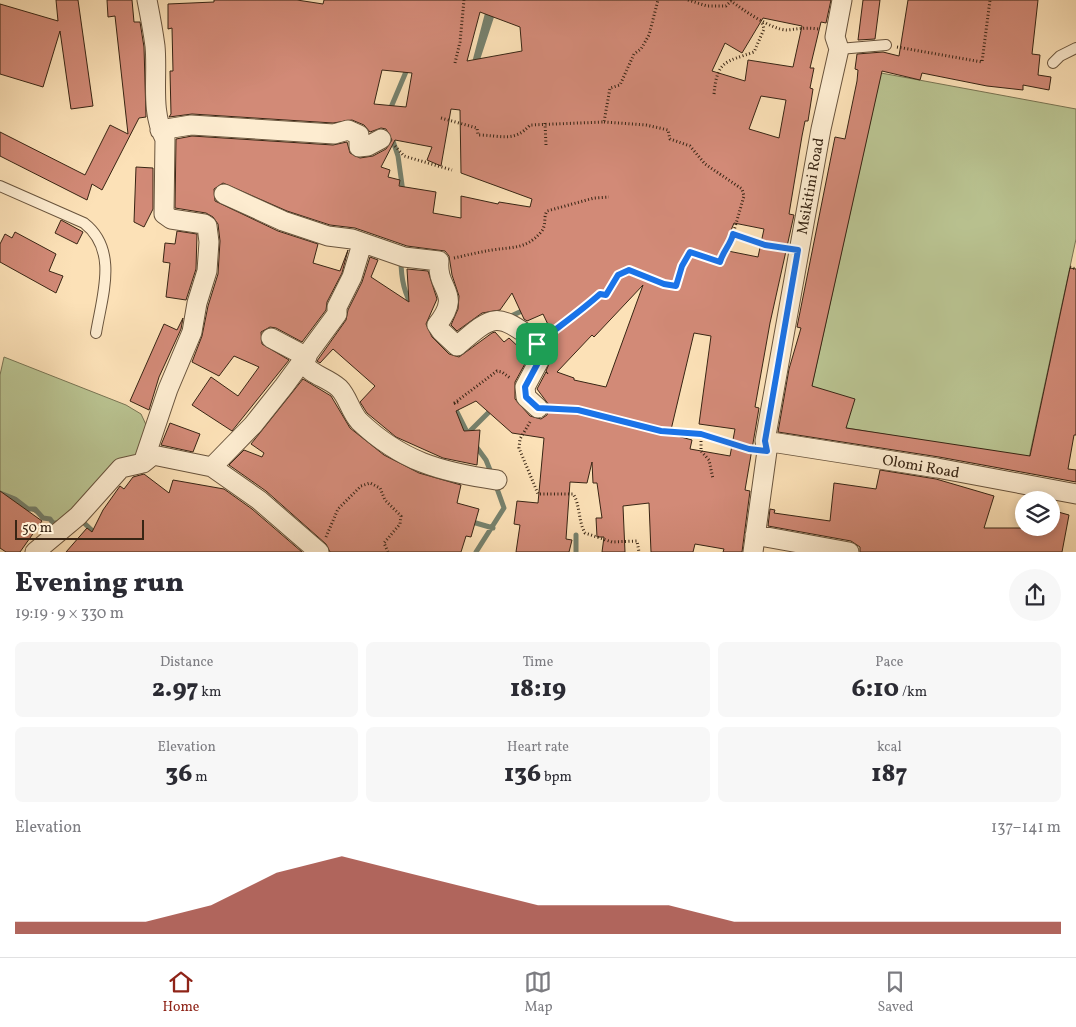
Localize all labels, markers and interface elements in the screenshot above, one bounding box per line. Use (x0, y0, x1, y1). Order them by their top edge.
street label: Msikitini Road (793, 136, 830, 236)
pin (516, 323, 558, 365)
icon: arrive (523, 330, 551, 358)
street label: Olomi Road (880, 450, 961, 485)
map controls (1015, 491, 1060, 536)
button: layers (1015, 491, 1060, 536)
scale bar (15, 517, 144, 540)
text: 50 m (22, 519, 52, 538)
text: Evening run (15, 564, 184, 603)
button: share (1009, 569, 1061, 621)
text: 19:19 · 9 × 330 m (15, 603, 124, 625)
text: Distance (160, 653, 213, 672)
text: Time (523, 653, 553, 672)
text: Pace (875, 653, 903, 672)
text: 2.97 (152, 672, 198, 707)
text: 18:19 (510, 672, 566, 707)
text: 6:10 (852, 672, 899, 707)
text: km (198, 683, 221, 702)
text: /km (899, 683, 927, 702)
text: Elevation (158, 738, 216, 757)
text: Heart rate (507, 738, 569, 757)
text: kcal (877, 738, 902, 757)
text: 36 (166, 757, 193, 792)
text: 136 (504, 757, 541, 792)
text: 187 (871, 757, 907, 792)
text: m (193, 768, 208, 787)
text: bpm (541, 768, 572, 787)
text: Elevation (15, 817, 82, 839)
text: 137–141 m (991, 817, 1061, 839)
tab: Home (162, 968, 200, 1017)
tab: Map (524, 968, 552, 1017)
tab: Saved (877, 968, 914, 1017)

